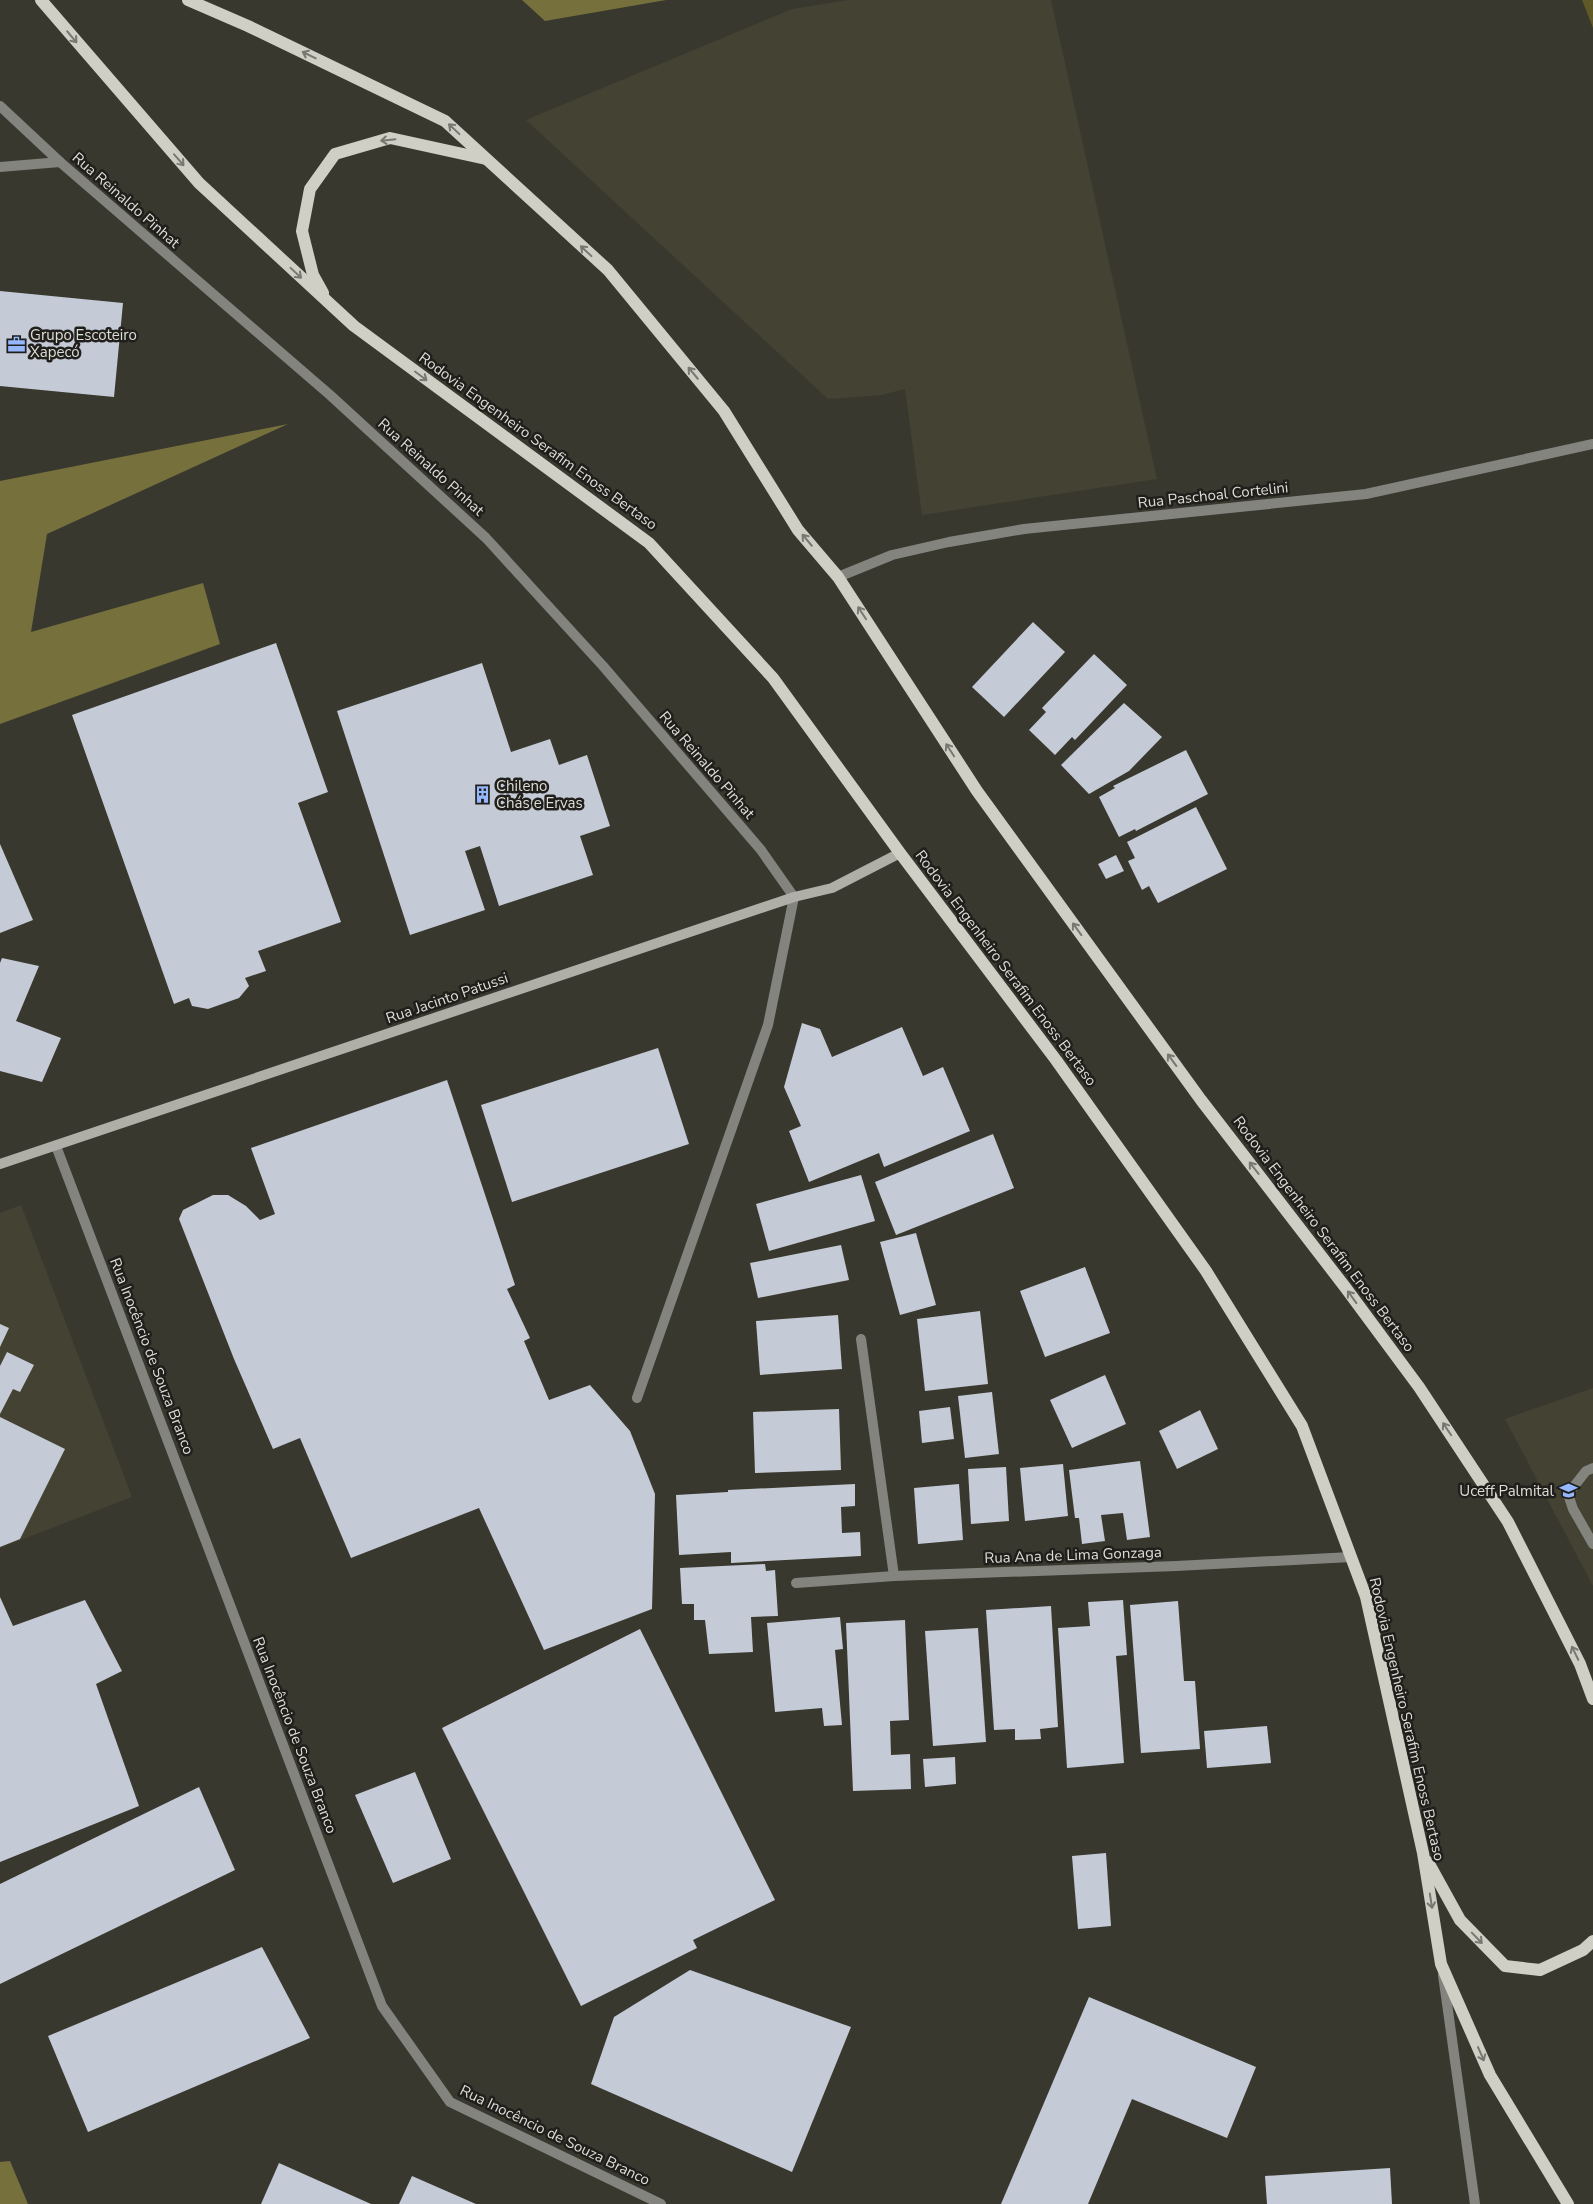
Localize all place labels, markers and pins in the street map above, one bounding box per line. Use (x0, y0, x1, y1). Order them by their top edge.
place label: Grupo Escoteiro Xapecó (30, 325, 137, 362)
office icon: Grupo Escoteiro Xapecó (6, 334, 26, 354)
place label: Chileno Chás e Ervas (496, 776, 583, 813)
building icon: Chileno Chás e Ervas (472, 785, 492, 805)
place label: Uceff Palmital (1459, 1481, 1555, 1501)
school or university icon: Uceff Palmital (1558, 1481, 1578, 1501)

